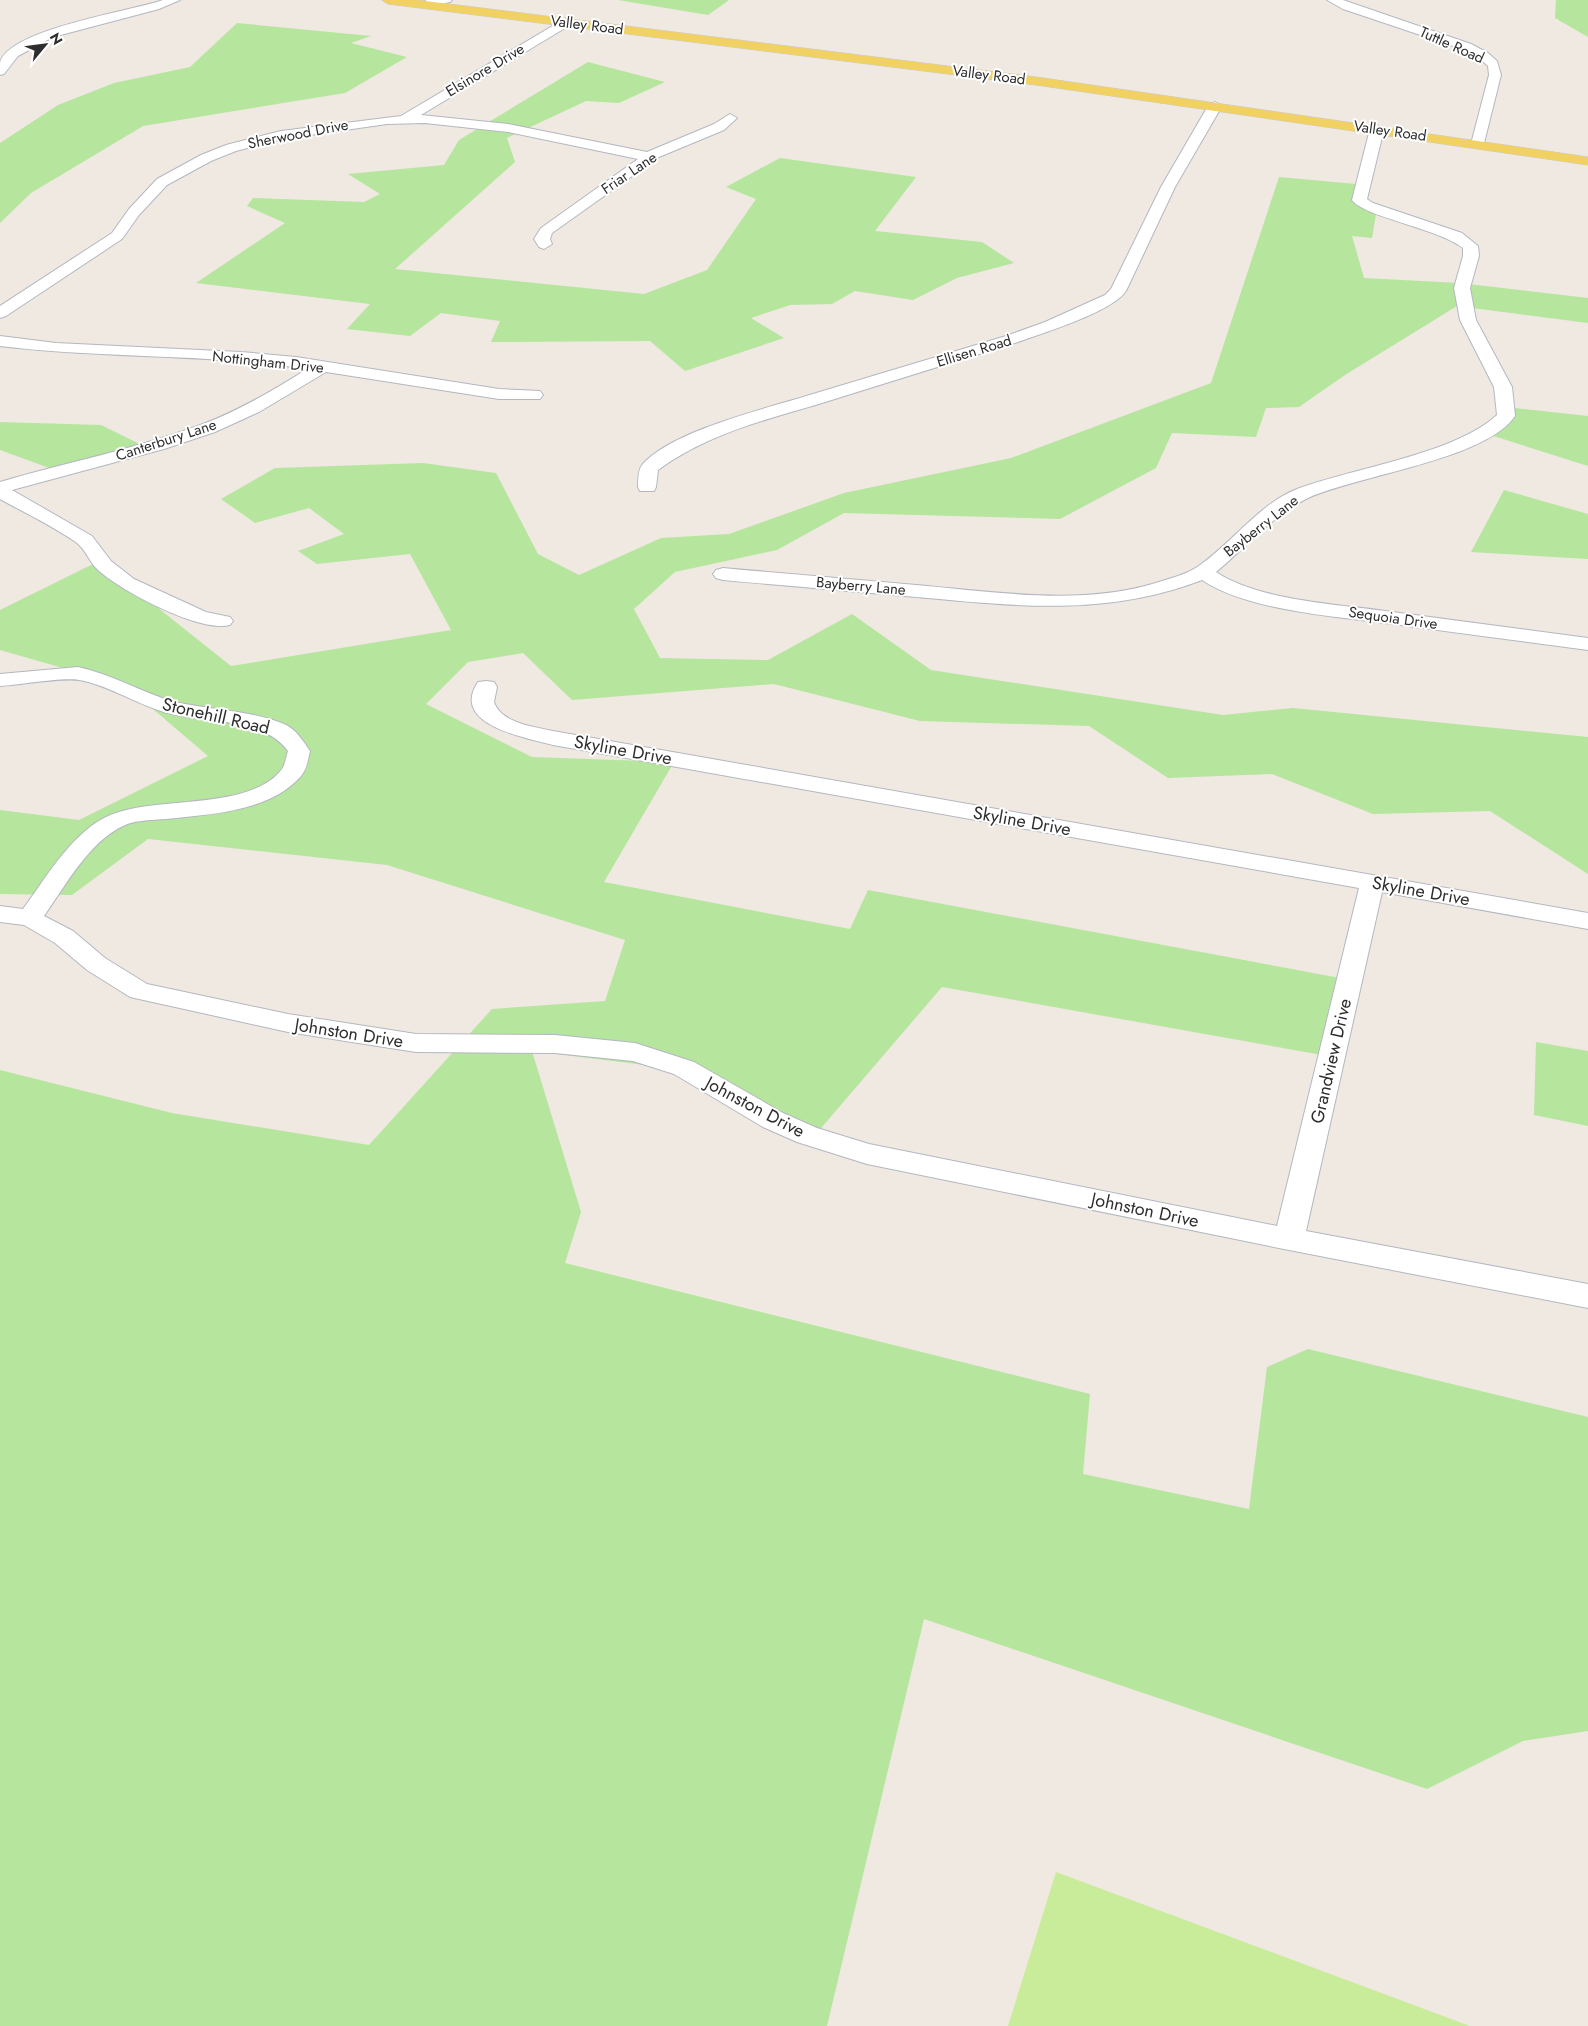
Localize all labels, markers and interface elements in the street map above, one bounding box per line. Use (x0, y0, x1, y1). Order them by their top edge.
street label: Valley Road (549, 10, 625, 40)
north arrow (20, 20, 70, 70)
street label: Tuttle Road (1416, 21, 1488, 69)
text: N (45, 29, 68, 48)
street label: Elsinore Drive (442, 38, 529, 102)
street label: Valley Road (951, 60, 1027, 90)
street label: Sherwood Drive (246, 113, 351, 155)
street label: Valley Road (1352, 115, 1428, 147)
street label: Friar Lane (597, 146, 661, 200)
street label: Ellisen Road (934, 329, 1014, 373)
street label: Nottingham Drive (211, 345, 325, 379)
street label: Canterbury Lane (113, 413, 219, 467)
street label: Bayberry Lane (1219, 490, 1303, 562)
street label: Bayberry Lane (815, 571, 907, 601)
street label: Sequoia Drive (1347, 601, 1439, 635)
street label: Stonehill Road (160, 691, 272, 741)
street label: Skyline Drive (572, 729, 674, 771)
street label: Skyline Drive (971, 800, 1073, 842)
street label: Skyline Drive (1370, 870, 1472, 912)
street label: Grandview Drive (1304, 996, 1358, 1126)
street label: Johnston Drive (291, 1011, 405, 1054)
street label: Johnston Drive (699, 1069, 809, 1144)
street label: Johnston Drive (1087, 1186, 1201, 1234)

